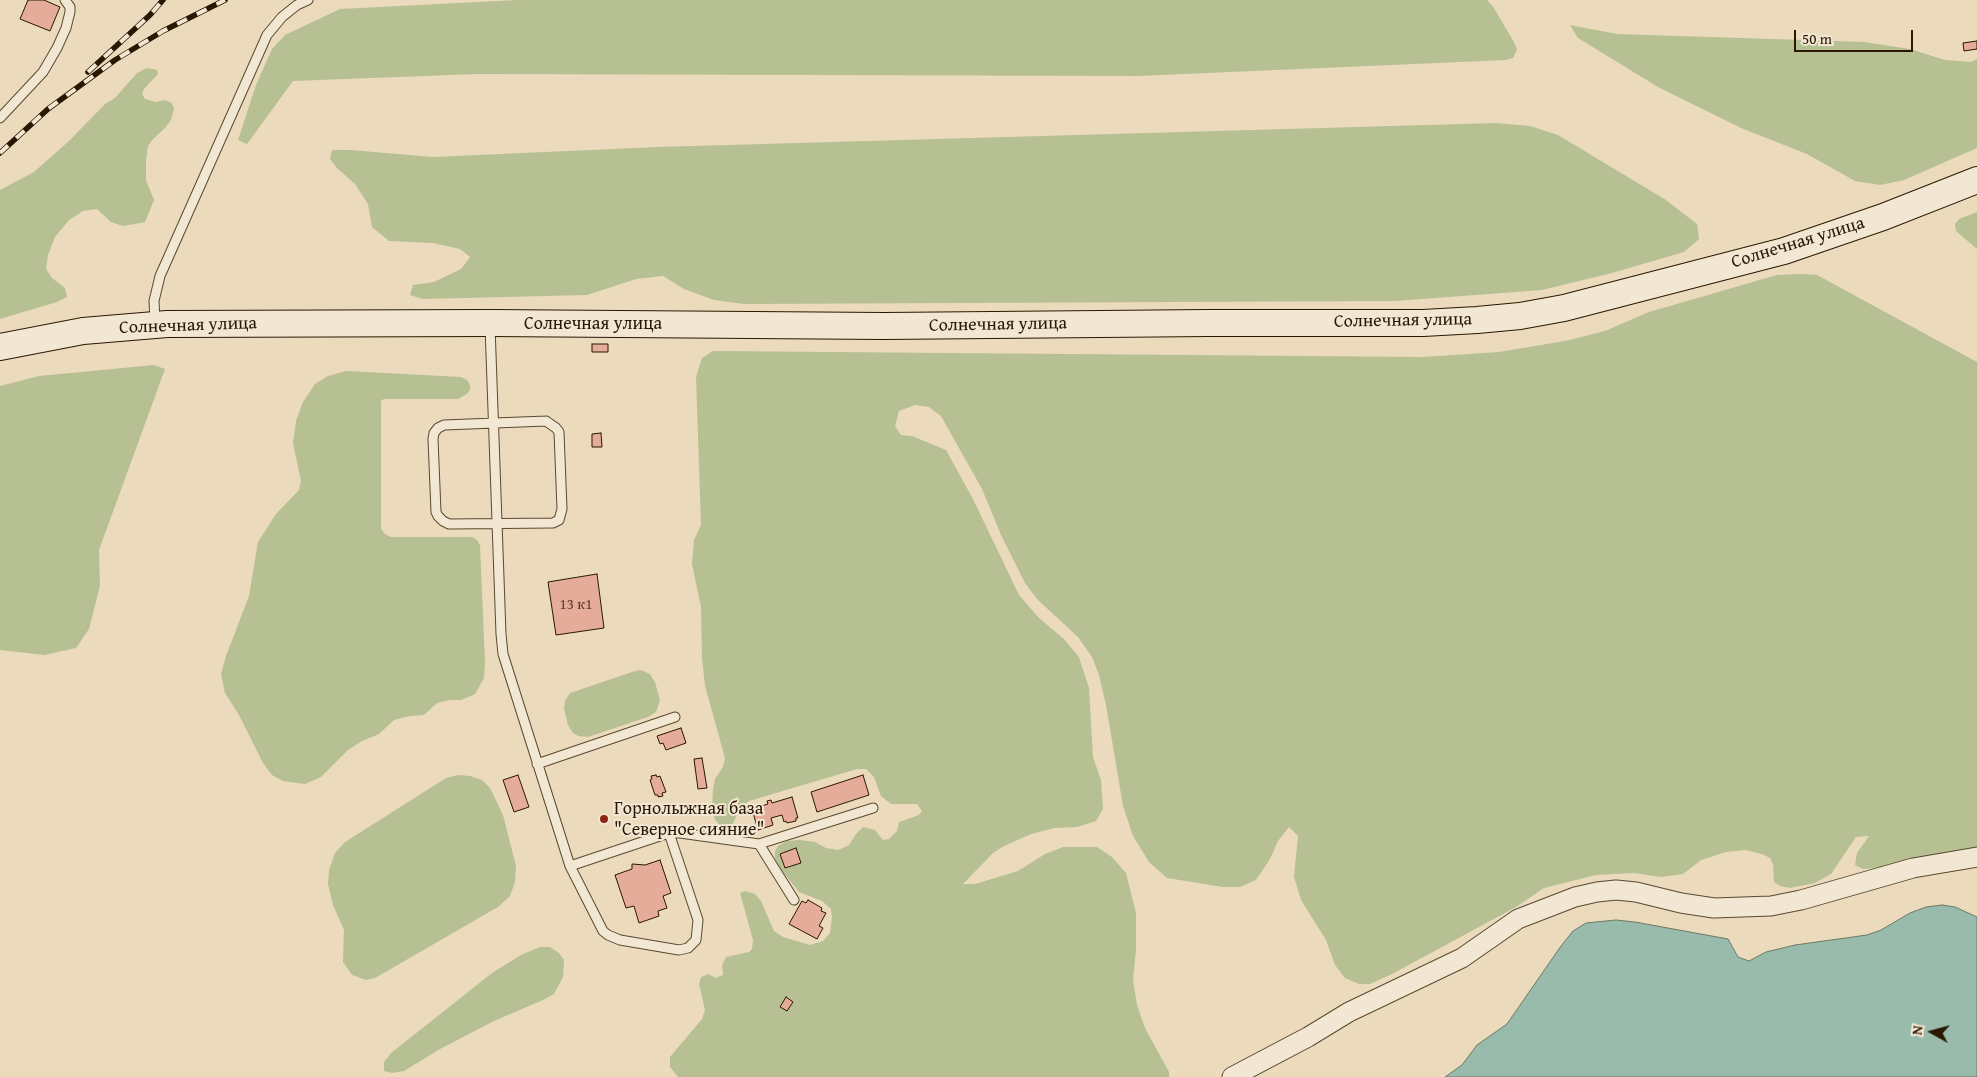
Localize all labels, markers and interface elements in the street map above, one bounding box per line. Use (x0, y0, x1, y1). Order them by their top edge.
scale bar (1797, 20, 1916, 52)
text: 50 m (1802, 28, 1832, 49)
street label: Солнечная улица (1729, 212, 1867, 274)
street label: Солнечная улица (1334, 309, 1472, 333)
street label: Солнечная улица (119, 313, 257, 339)
street label: Солнечная улица (524, 313, 662, 335)
street label: Солнечная улица (929, 313, 1067, 337)
house number: 13 к1 (560, 596, 592, 614)
place label: Горнолыжная база "Северное сияние" (614, 798, 764, 841)
marker: Горнолыжная база "Северное сияние" (598, 813, 610, 825)
north arrow (1907, 1007, 1957, 1057)
text: N (1907, 1024, 1928, 1036)

